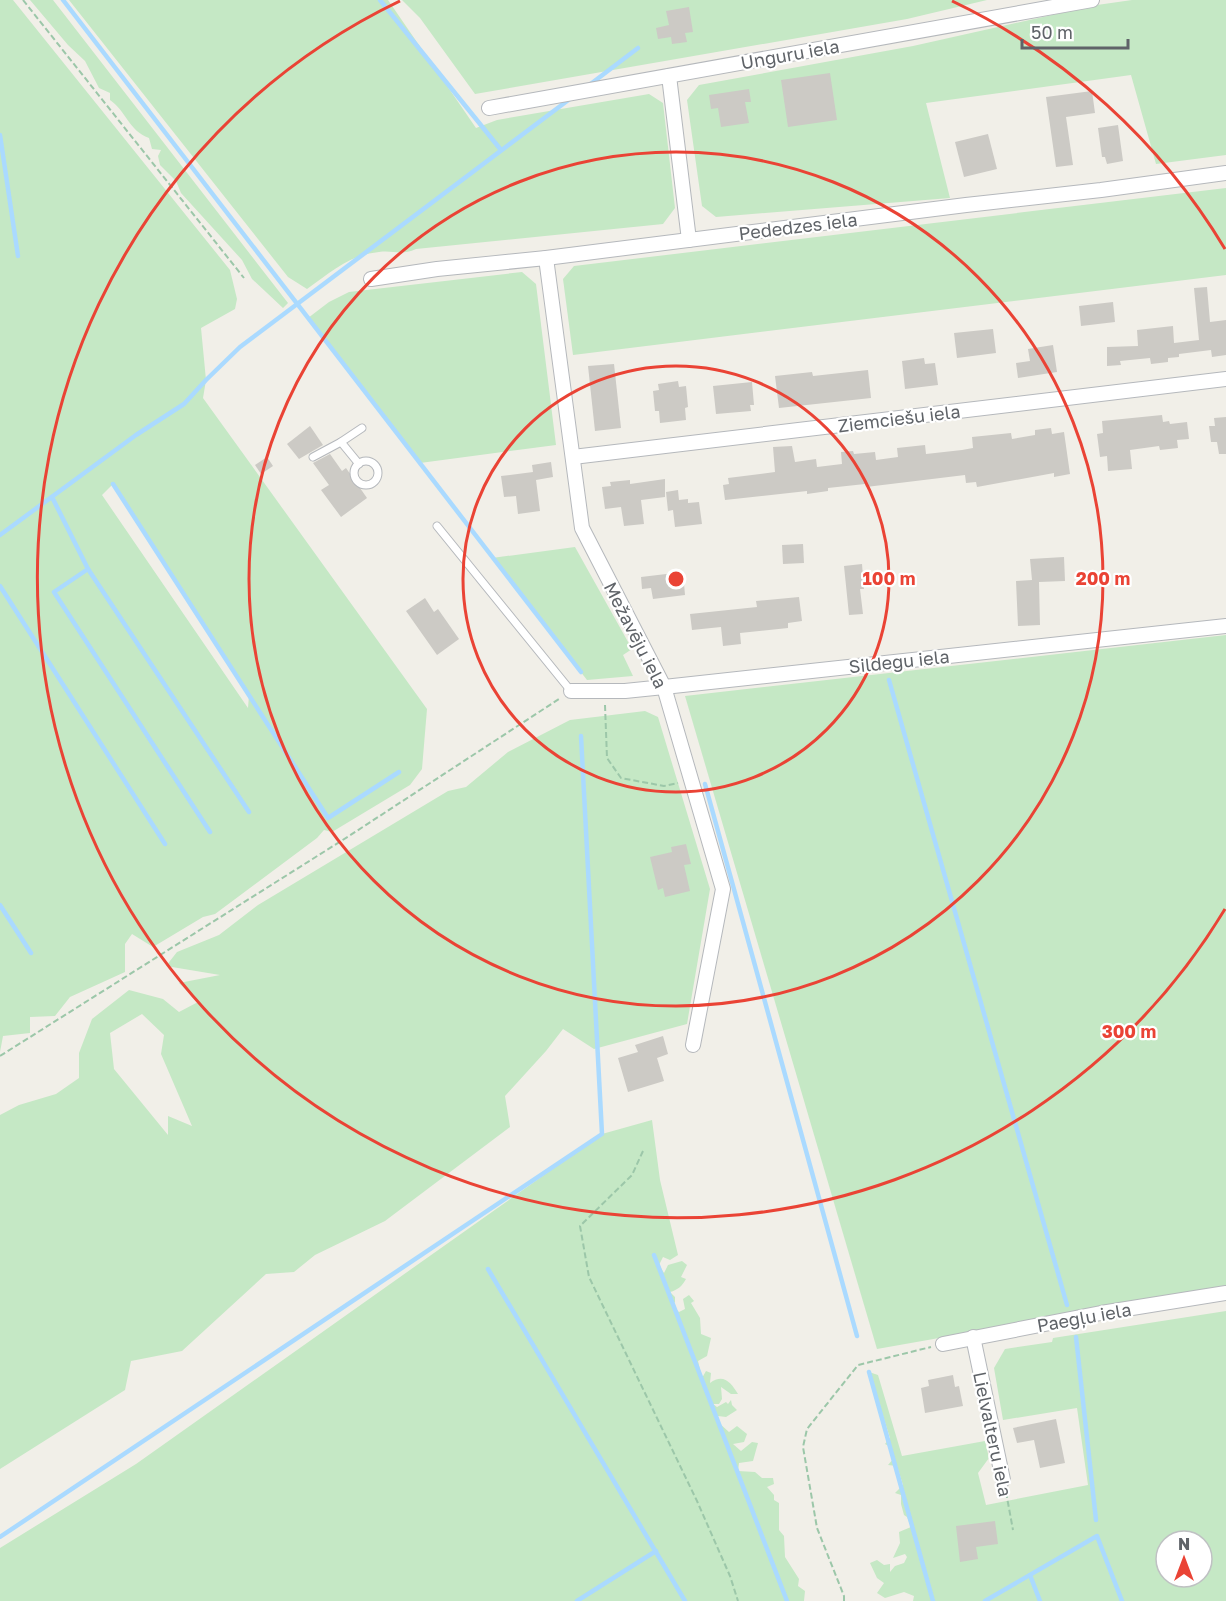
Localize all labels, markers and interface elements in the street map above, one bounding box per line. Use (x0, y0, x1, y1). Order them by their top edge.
scale bar (1022, 12, 1128, 50)
text: 50 m (1031, 21, 1073, 43)
street label: Unguru iela (739, 35, 841, 73)
street label: Pededzes iela (737, 208, 859, 244)
street label: Ziemciešu iela (837, 400, 961, 436)
text: 100 m (863, 567, 915, 589)
text: 200 m (1076, 567, 1130, 589)
centre of rings (666, 569, 686, 589)
street label: Mežavēju iela (600, 578, 672, 692)
street label: Sildegu iela (848, 645, 950, 677)
text: 300 m (1102, 1020, 1156, 1042)
street label: Paegļu iela (1035, 1298, 1133, 1336)
street label: Lielvalteru iela (969, 1369, 1017, 1499)
north arrow (1154, 1529, 1214, 1589)
text: N (1178, 1534, 1190, 1554)

